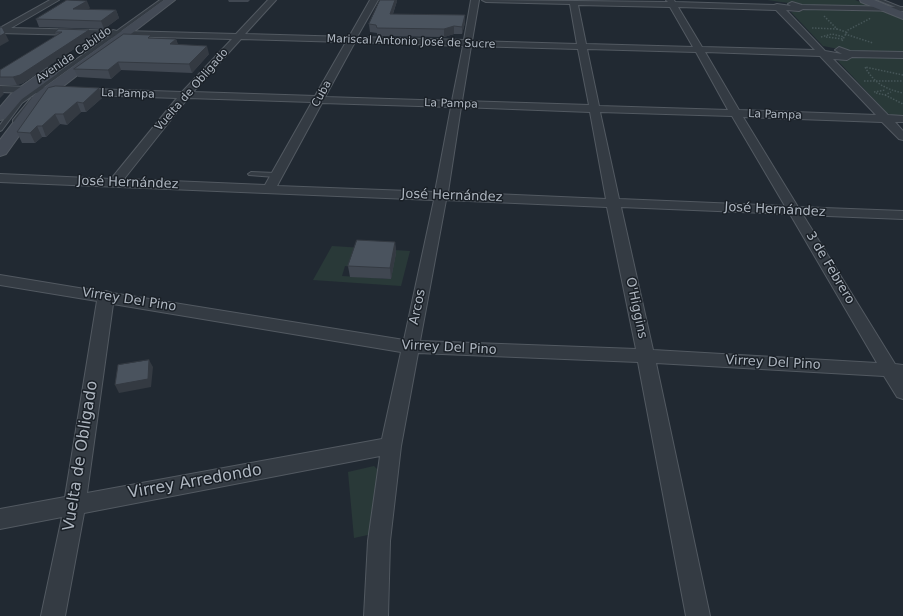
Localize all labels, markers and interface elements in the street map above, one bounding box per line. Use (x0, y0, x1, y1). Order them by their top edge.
street label: Avenida Cabildo (34, 24, 114, 86)
street label: Mariscal Antonio José de Sucre (326, 32, 496, 52)
street label: Vuelta de Obligado (153, 46, 231, 134)
street label: Cuba (309, 78, 335, 110)
street label: La Pampa (101, 86, 155, 102)
street label: La Pampa (424, 96, 478, 112)
street label: La Pampa (748, 107, 802, 123)
street label: José Hernández (77, 173, 179, 193)
street label: José Hernández (401, 186, 503, 206)
street label: José Hernández (724, 200, 826, 220)
street label: 3 de Febrero (802, 229, 858, 307)
street label: O'Higgins (622, 276, 650, 340)
street label: Virrey Del Pino (81, 285, 177, 315)
street label: Arcos (407, 288, 429, 326)
street label: Virrey Del Pino (401, 338, 497, 358)
street label: Virrey Del Pino (725, 353, 821, 373)
street label: Vuelta de Obligado (60, 379, 102, 533)
street label: Virrey Arredondo (127, 461, 263, 503)

